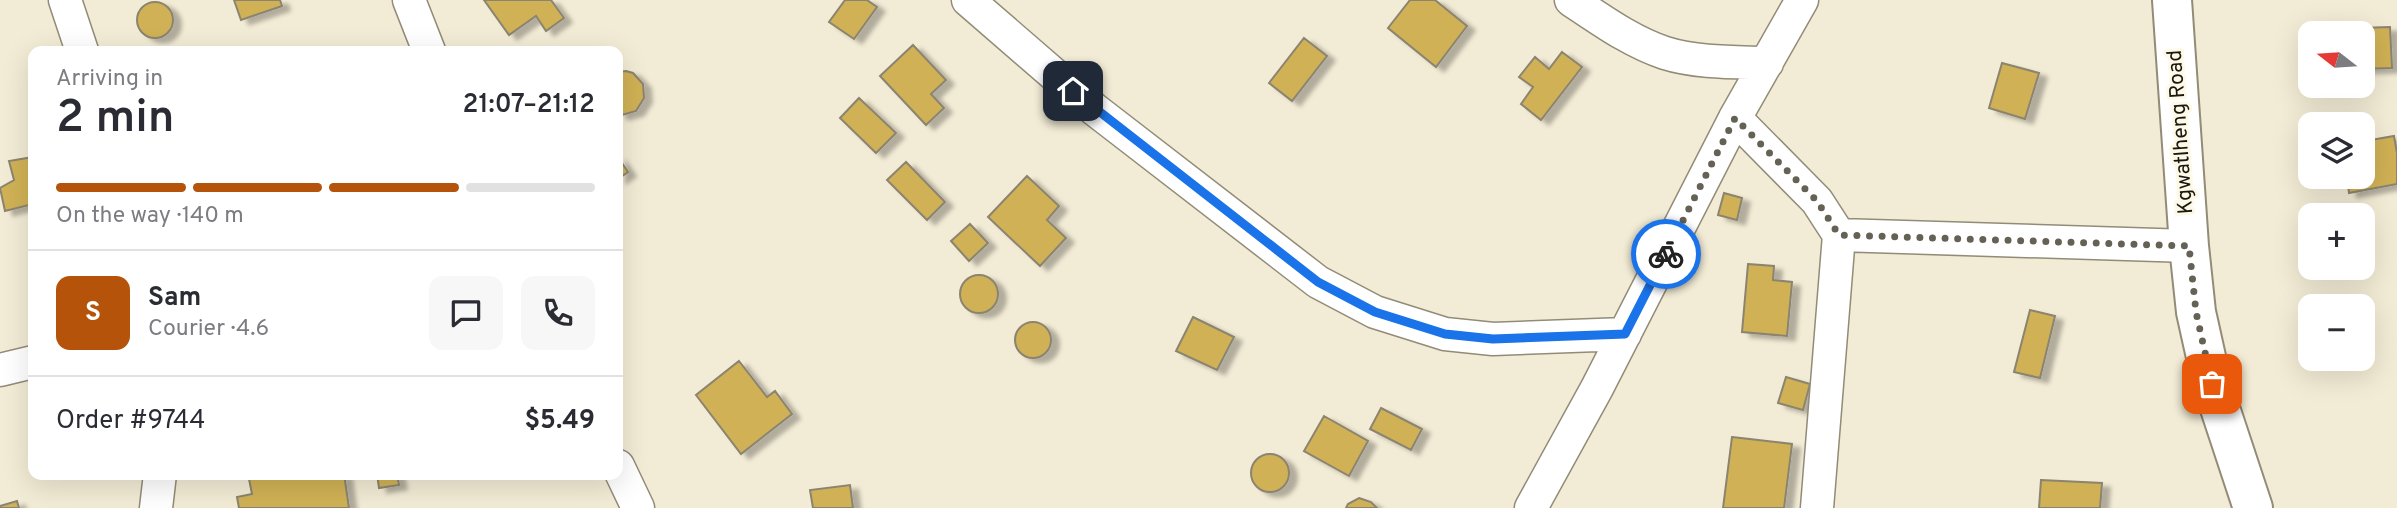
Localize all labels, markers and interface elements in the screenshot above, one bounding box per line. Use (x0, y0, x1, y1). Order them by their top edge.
north arrow (2298, 21, 2375, 98)
map controls (2298, 21, 2375, 371)
street label: Kgwatlheng Road (2162, 49, 2200, 215)
pin (1043, 61, 1103, 121)
text: Arriving in (56, 65, 163, 94)
icon: home (1054, 72, 1092, 110)
text: 21:07–21:12 (463, 89, 595, 122)
text: 2 min (56, 90, 175, 149)
button: layers (2298, 112, 2375, 189)
text: On the way · 140 m (56, 202, 244, 231)
button: + (2298, 203, 2375, 280)
courier (1631, 219, 1701, 289)
icon: bike (1647, 235, 1685, 273)
button: chat (429, 276, 503, 350)
button: phone (521, 276, 595, 350)
text: Sam (148, 282, 201, 315)
button: − (2298, 294, 2375, 371)
text: S (85, 297, 101, 330)
text: Courier · 4.6 (148, 315, 269, 344)
pin (2182, 354, 2242, 414)
icon: bag (2193, 365, 2231, 403)
text: Order #9744 (56, 405, 205, 438)
text: $5.49 (524, 405, 595, 438)

